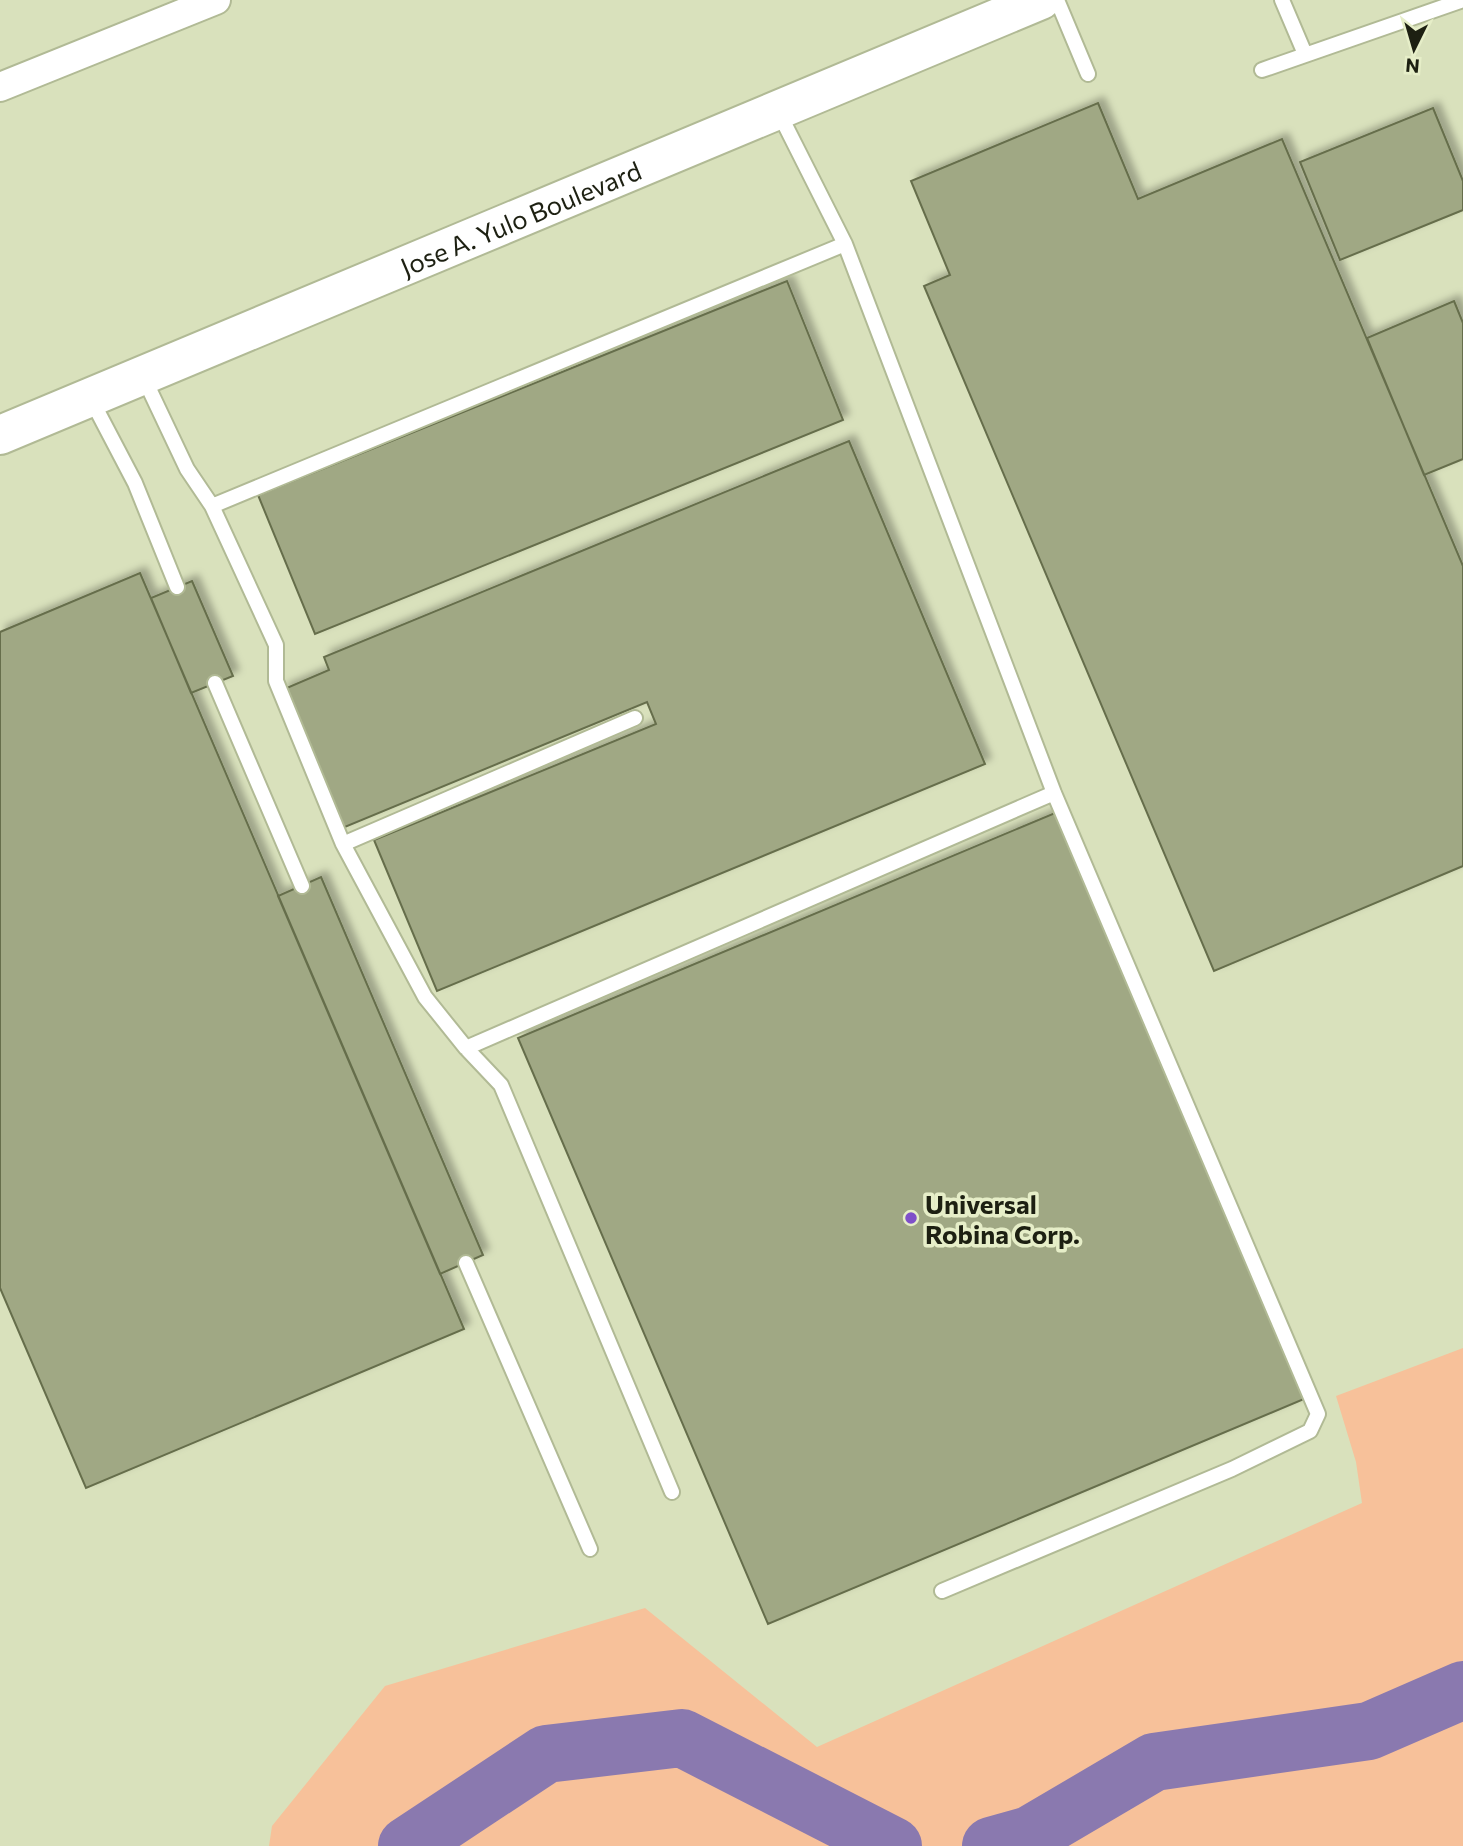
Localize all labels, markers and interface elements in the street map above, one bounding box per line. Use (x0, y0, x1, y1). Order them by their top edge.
north arrow (1379, 14, 1449, 84)
text: N (1404, 54, 1421, 79)
street label: Jose A. Yulo Boulevard (395, 154, 645, 282)
place label: Universal Robina Corp. (925, 1188, 1080, 1249)
marker: Universal Robina Corp. (903, 1210, 919, 1226)

